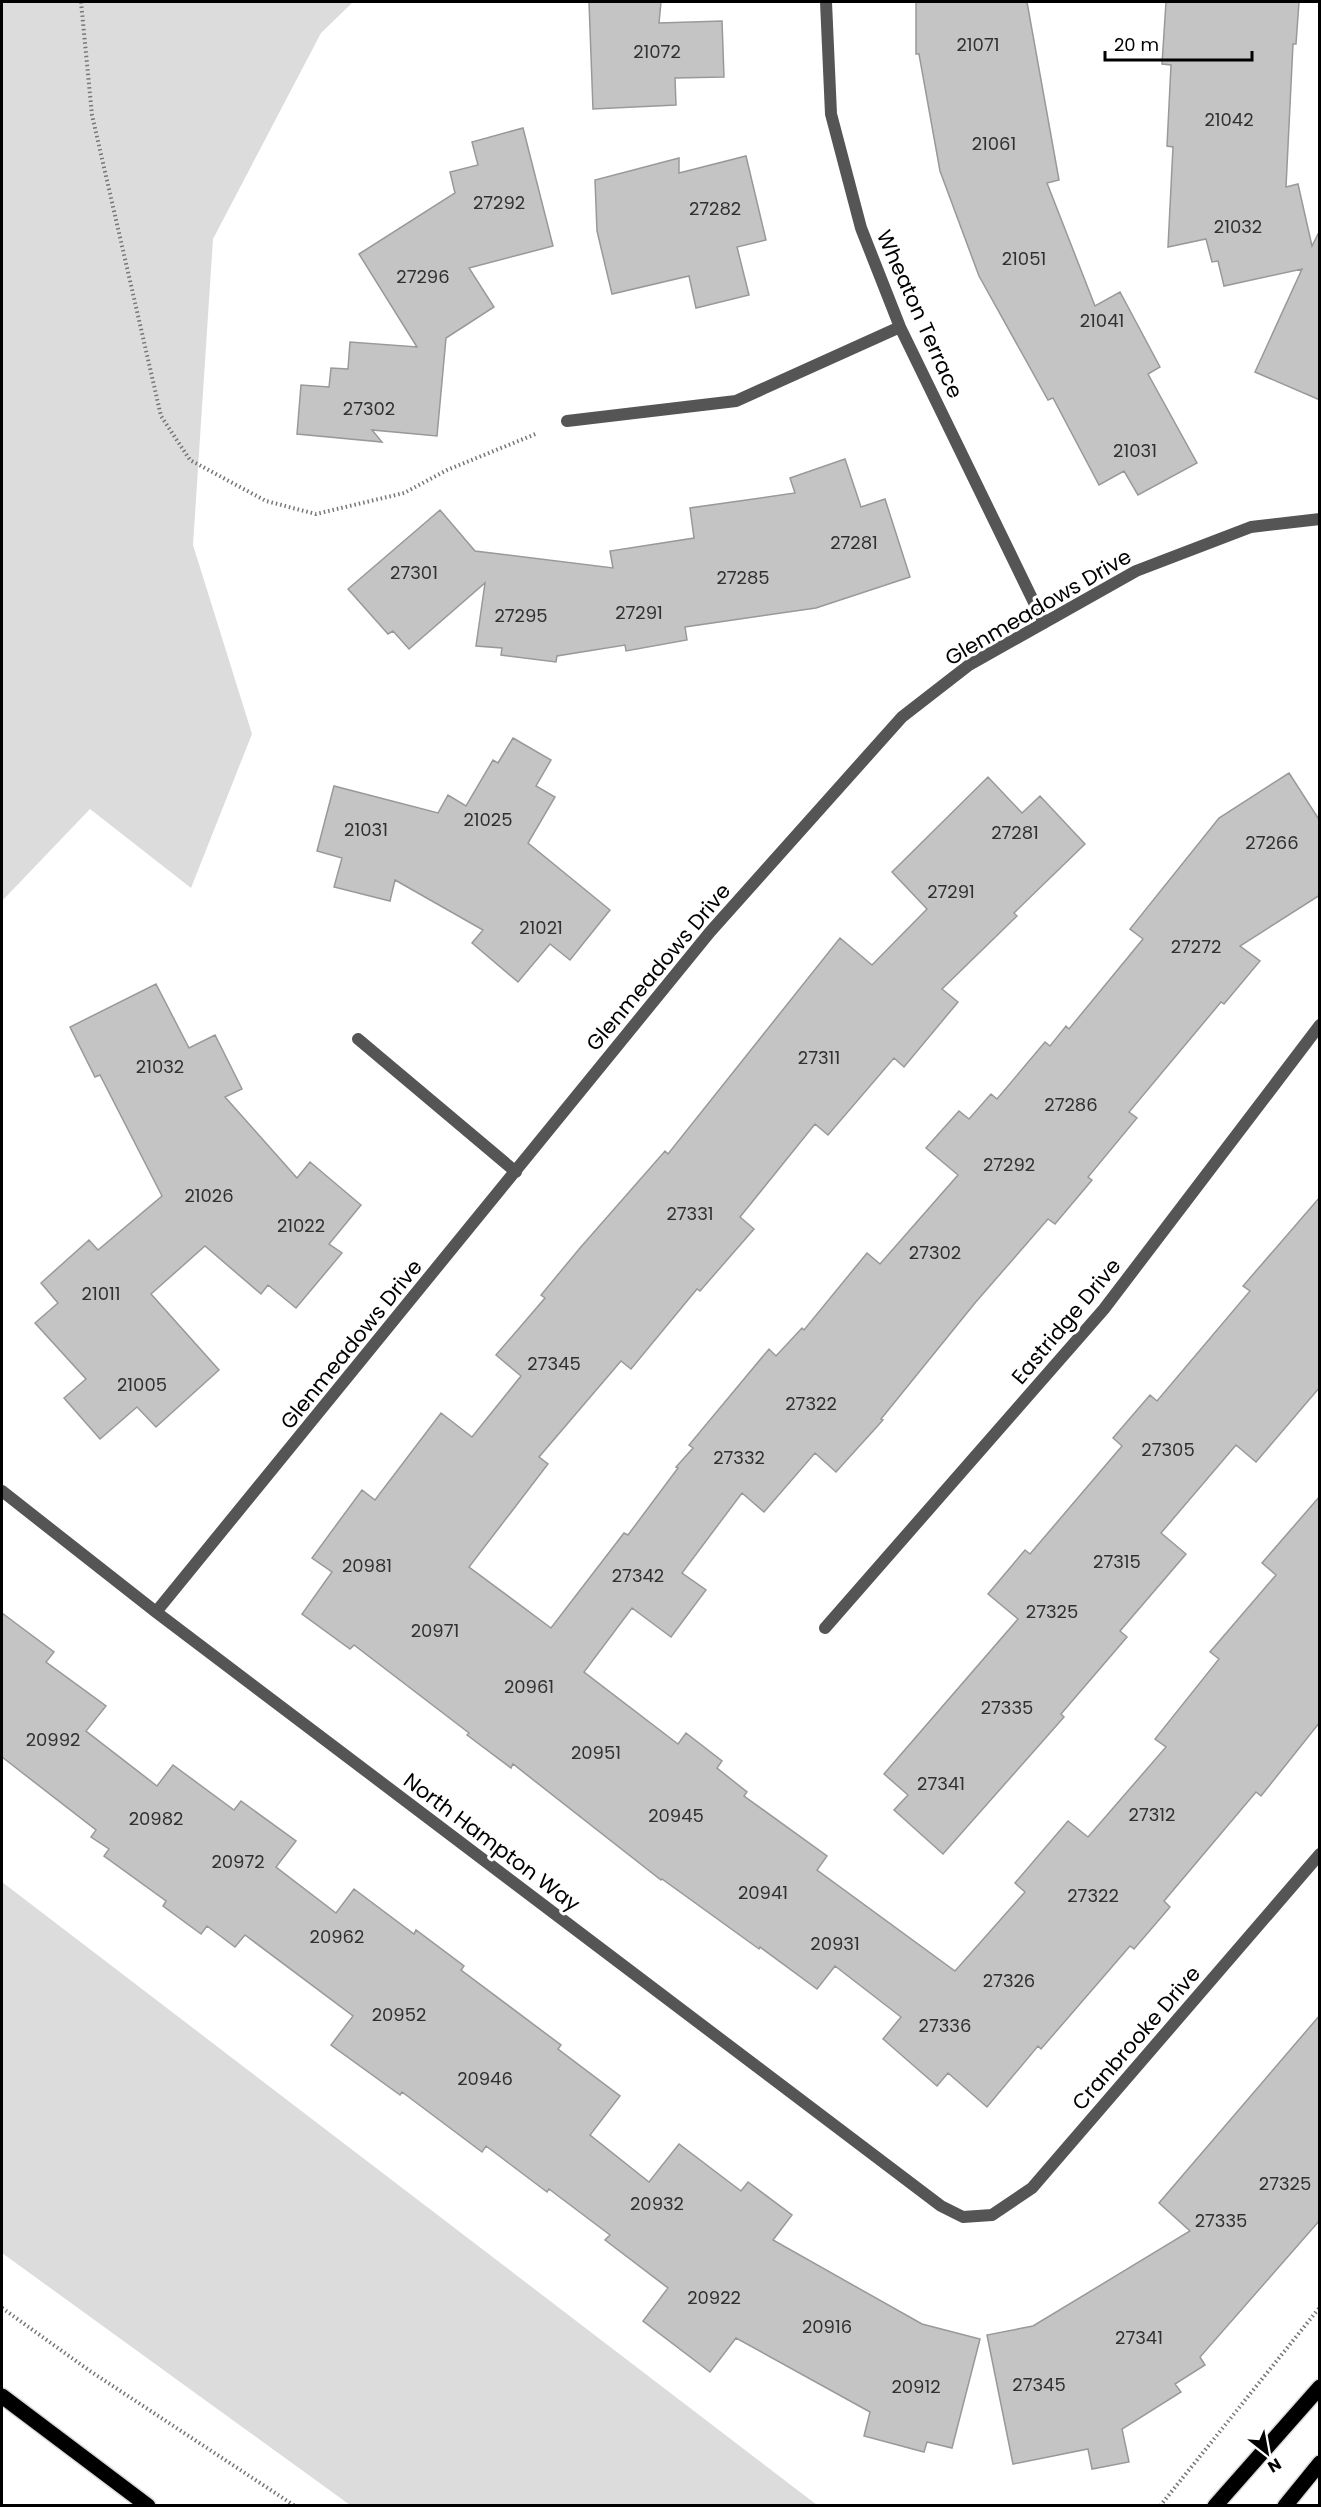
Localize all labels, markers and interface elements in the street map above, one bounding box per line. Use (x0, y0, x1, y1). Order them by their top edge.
scale bar (1105, 24, 1252, 62)
house number: 21071 (956, 32, 1000, 57)
text: 20 m (1114, 32, 1159, 57)
house number: 21072 (633, 39, 681, 64)
house number: 21042 (1204, 107, 1254, 132)
house number: 21061 (972, 131, 1016, 156)
house number: 27292 (473, 190, 525, 215)
house number: 27282 (689, 196, 741, 221)
house number: 21032 (1214, 214, 1262, 239)
street label: Wheaton Terrace (870, 225, 970, 403)
house number: 21051 (1002, 246, 1046, 271)
house number: 27296 (396, 264, 450, 289)
house number: 21041 (1080, 308, 1124, 333)
house number: 27302 (343, 396, 395, 421)
house number: 21031 (1113, 438, 1157, 463)
house number: 27281 (830, 530, 878, 555)
street label: Glenmeadows Drive (939, 542, 1137, 672)
house number: 27301 (390, 560, 438, 585)
house number: 27285 (716, 565, 770, 590)
house number: 27291 (615, 600, 663, 625)
house number: 27295 (494, 603, 548, 628)
house number: 21025 (463, 807, 513, 832)
house number: 21031 (344, 817, 388, 842)
house number: 27281 (991, 820, 1039, 845)
house number: 27266 (1245, 830, 1299, 855)
street label: Glenmeadows Drive (579, 877, 737, 1057)
house number: 27291 (927, 879, 975, 904)
house number: 21021 (519, 915, 563, 940)
house number: 27272 (1171, 934, 1221, 959)
house number: 27311 (798, 1045, 840, 1070)
house number: 21032 (136, 1054, 184, 1079)
house number: 27286 (1044, 1092, 1098, 1117)
house number: 27292 (983, 1152, 1035, 1177)
house number: 21026 (184, 1183, 234, 1208)
house number: 27331 (666, 1201, 714, 1226)
house number: 21022 (277, 1213, 325, 1238)
house number: 27302 (909, 1240, 961, 1265)
street label: Eastridge Drive (1005, 1252, 1127, 1390)
street label: Glenmeadows Drive (273, 1253, 429, 1435)
house number: 21011 (82, 1281, 120, 1306)
house number: 27345 (527, 1351, 581, 1376)
house number: 21005 (117, 1372, 167, 1397)
house number: 27322 (785, 1391, 837, 1416)
house number: 27305 (1141, 1437, 1195, 1462)
house number: 27332 (713, 1445, 765, 1470)
house number: 27315 (1093, 1549, 1141, 1574)
house number: 20981 (342, 1553, 392, 1578)
house number: 27342 (612, 1563, 664, 1588)
house number: 27325 (1026, 1599, 1078, 1624)
house number: 20971 (411, 1618, 459, 1643)
house number: 20961 (504, 1674, 554, 1699)
house number: 27335 (981, 1695, 1033, 1720)
house number: 20992 (26, 1727, 80, 1752)
house number: 20951 (571, 1740, 621, 1765)
street label: North Hampton Way (398, 1766, 586, 1918)
house number: 27341 (917, 1771, 965, 1796)
house number: 27312 (1129, 1802, 1175, 1827)
house number: 20945 (648, 1803, 704, 1828)
house number: 20982 (129, 1806, 183, 1831)
house number: 20972 (211, 1849, 265, 1874)
house number: 20941 (738, 1880, 788, 1905)
house number: 27322 (1067, 1883, 1119, 1908)
house number: 20962 (310, 1924, 364, 1949)
house number: 20931 (810, 1931, 860, 1956)
street label: Cranbrooke Drive (1065, 1960, 1207, 2116)
house number: 27326 (983, 1968, 1035, 1993)
house number: 20952 (372, 2002, 426, 2027)
house number: 27336 (919, 2013, 971, 2038)
house number: 20946 (457, 2066, 513, 2091)
house number: 27325 (1259, 2171, 1311, 2196)
house number: 20932 (630, 2191, 684, 2216)
house number: 27335 (1195, 2208, 1247, 2233)
house number: 20922 (687, 2285, 741, 2310)
house number: 20916 (802, 2314, 852, 2339)
house number: 27341 (1115, 2325, 1163, 2350)
house number: 27345 (1012, 2372, 1066, 2397)
house number: 20912 (891, 2374, 941, 2399)
north arrow (1237, 2423, 1297, 2483)
text: N (1263, 2452, 1286, 2478)

